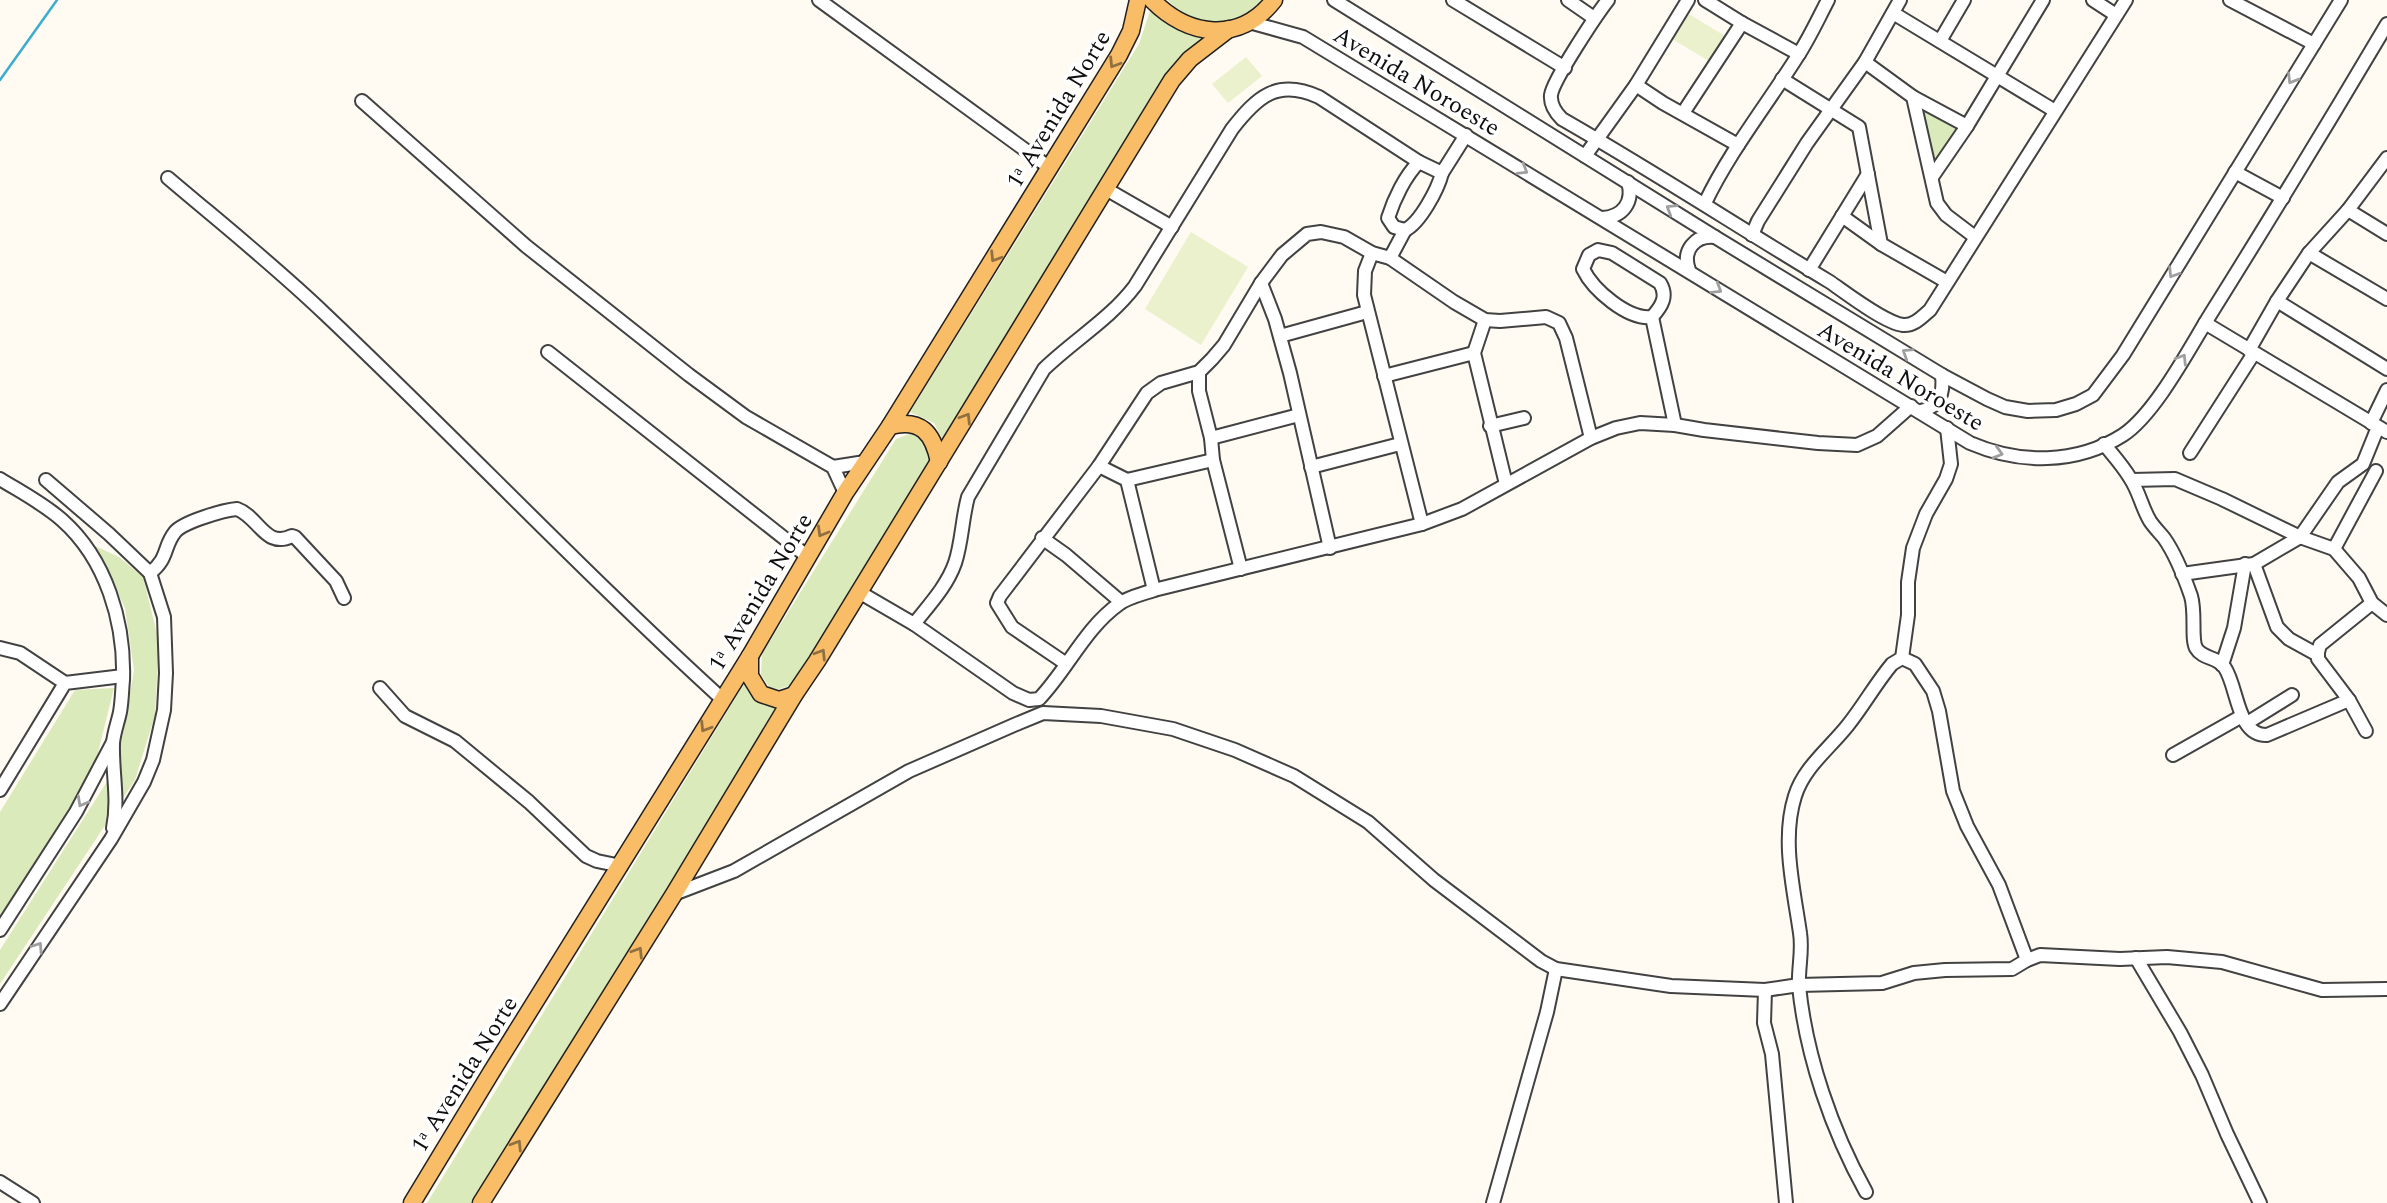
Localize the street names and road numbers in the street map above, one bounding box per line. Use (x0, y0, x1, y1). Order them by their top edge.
street label: Avenida Noroeste (1326, 18, 1507, 146)
street label: 1ᵃ Avenida Norte (997, 24, 1120, 196)
street label: Avenida Noroeste (1810, 313, 1991, 441)
street label: 1ᵃ Avenida Norte (699, 507, 822, 679)
street label: 1ᵃ Avenida Norte (402, 989, 528, 1160)

